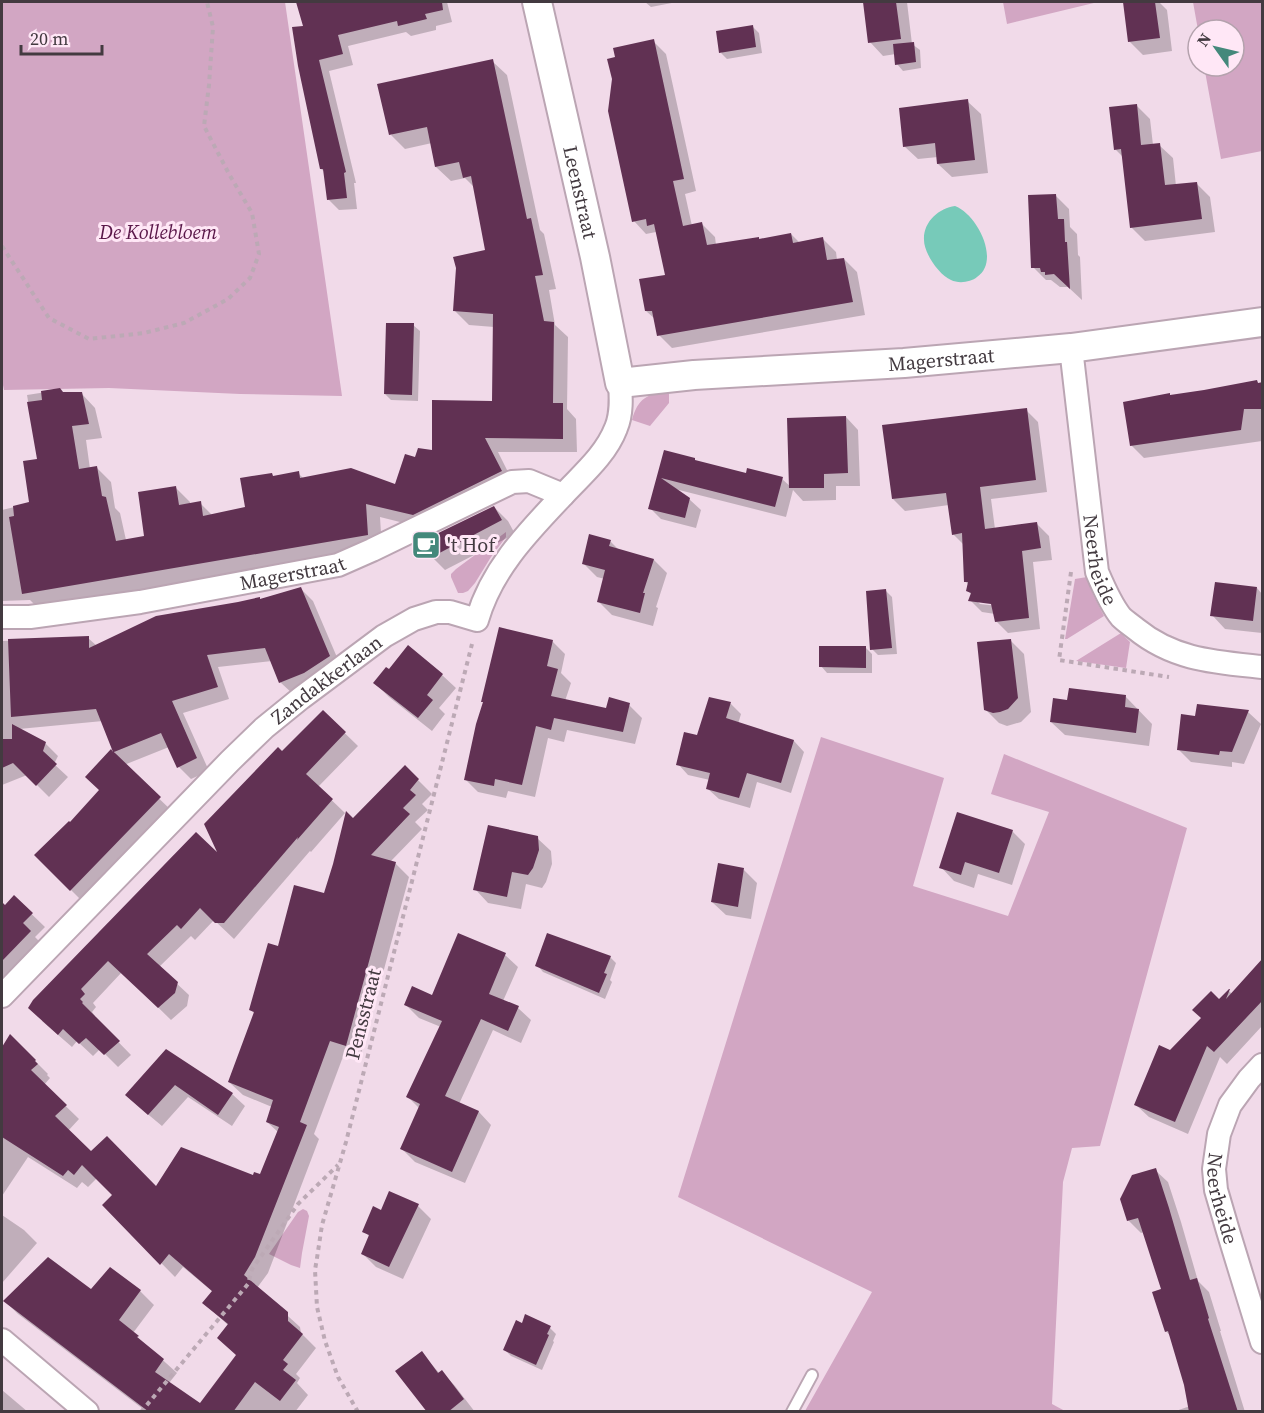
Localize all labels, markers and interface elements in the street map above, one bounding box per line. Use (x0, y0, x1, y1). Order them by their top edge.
scale bar (21, 18, 102, 56)
north arrow (1186, 18, 1246, 78)
text: 20 m (30, 26, 68, 51)
text: N (1191, 28, 1216, 51)
street label: Leenstraat (556, 143, 605, 242)
park label: De Kollebloem (98, 218, 218, 246)
street label: Magerstraat (887, 341, 996, 378)
street label: Neerheide (1076, 513, 1124, 610)
cafe icon: 't Hof (410, 529, 442, 561)
place label: 't Hof (447, 531, 497, 559)
street label: Magerstraat (237, 549, 350, 597)
street label: Zandakkerlaan (265, 628, 388, 731)
street label: Pensstraat (338, 965, 388, 1062)
street label: Neerheide (1200, 1151, 1245, 1247)

